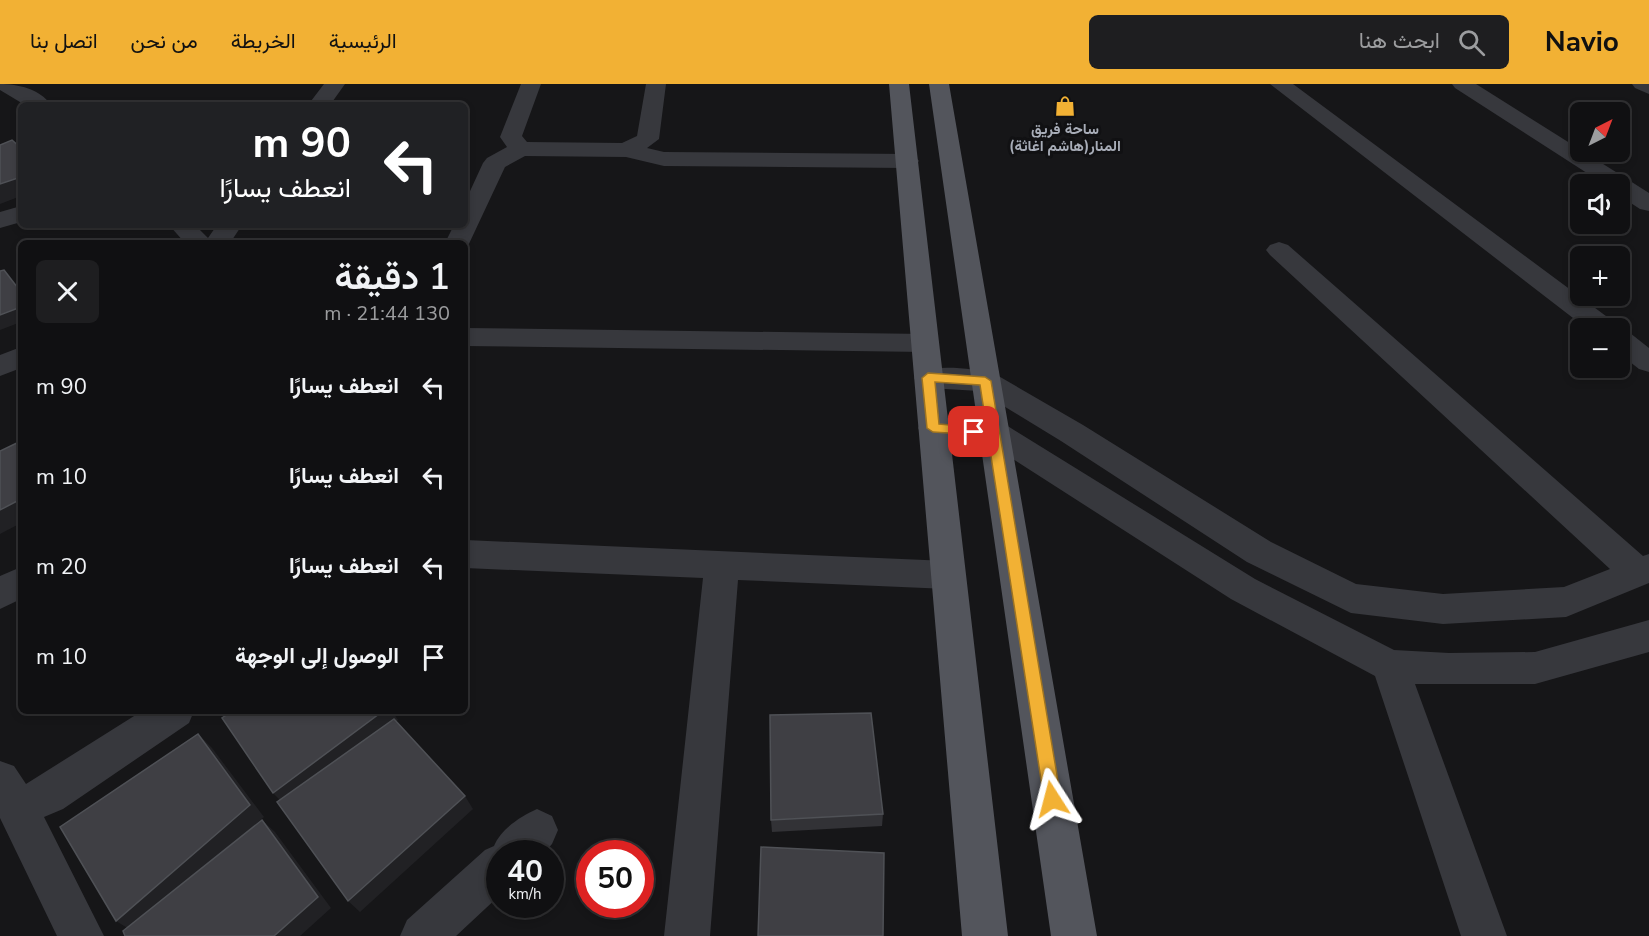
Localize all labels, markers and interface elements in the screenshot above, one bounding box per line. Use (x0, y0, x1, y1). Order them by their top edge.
search box (1089, 15, 1509, 69)
text: Navio (1545, 23, 1619, 61)
text: ابحث هنا (1359, 26, 1440, 56)
icon: search (1455, 26, 1488, 59)
text: اتصل بنا (30, 27, 98, 55)
text: من نحن (131, 27, 198, 55)
text: الخريطة (231, 27, 296, 55)
text: الرئيسية (329, 27, 397, 55)
shop icon: ساحة فريق المنار(هاشم اغاثة) (1053, 94, 1077, 118)
north arrow (1570, 102, 1630, 162)
map controls (1570, 102, 1630, 378)
text: 90 m (252, 115, 351, 172)
place label: ساحة فريق المنار(هاشم اغاثة) (1009, 119, 1121, 156)
icon: left (372, 126, 450, 204)
text: انعطف يسارًا (219, 170, 351, 207)
button: sound (1570, 174, 1630, 234)
button: + (1570, 246, 1630, 306)
text: 1 دقيقة (334, 253, 450, 302)
button: close (36, 260, 99, 323)
text: 130 m · 21:44 (324, 300, 450, 327)
button: − (1570, 318, 1630, 378)
text: انعطف يسارًا (289, 371, 399, 401)
icon: left (417, 371, 450, 404)
text: 90 m (36, 372, 87, 402)
pin (948, 406, 999, 457)
icon: arrive (957, 415, 990, 448)
text: انعطف يسارًا (289, 461, 399, 491)
icon: left (417, 461, 450, 494)
text: 10 m (36, 462, 87, 492)
text: انعطف يسارًا (289, 551, 399, 581)
icon: left (417, 551, 450, 584)
text: 20 m (36, 552, 87, 582)
text: الوصول إلى الوجهة (235, 641, 399, 671)
icon: arrive (417, 641, 450, 674)
text: 10 m (36, 642, 87, 672)
position arrow (1020, 767, 1084, 831)
speed limit sign: 50 (576, 840, 654, 918)
text: 40 (507, 851, 543, 892)
text: km/h (508, 884, 542, 904)

